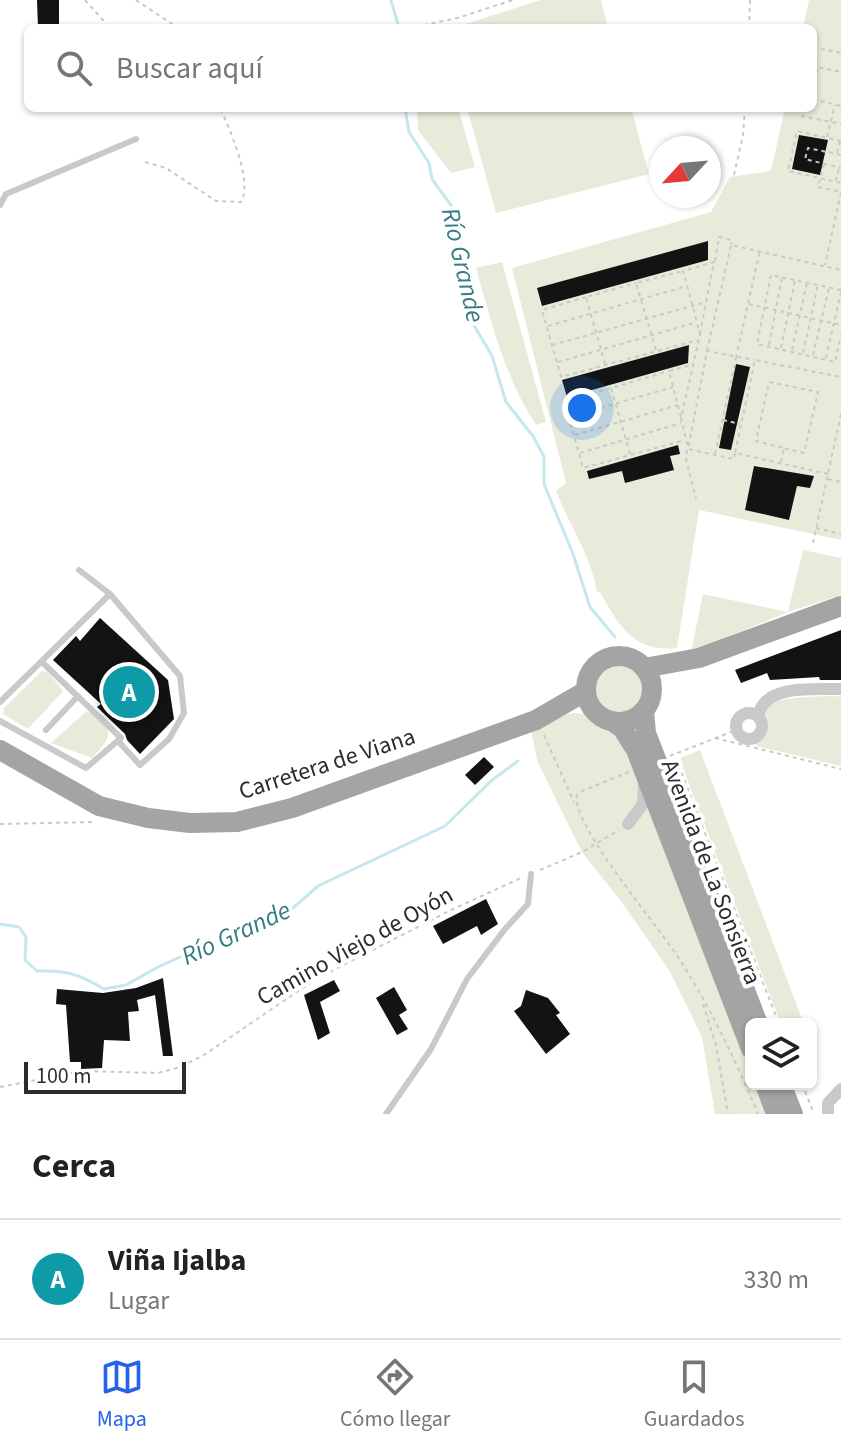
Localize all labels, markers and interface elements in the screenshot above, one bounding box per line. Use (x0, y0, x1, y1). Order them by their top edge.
search box (24, 24, 817, 112)
icon: search (52, 46, 96, 90)
text: Buscar aquí (116, 47, 263, 90)
north arrow (649, 136, 721, 208)
water label: Río Grande (432, 204, 494, 326)
your location (562, 388, 602, 428)
pin: A (103, 662, 155, 722)
street label: Carretera de Viana (234, 719, 420, 809)
street label: Avenida de La Sonsierra (652, 754, 770, 990)
street label: Camino Viejo de Oyón (250, 877, 460, 1015)
water label: Río Grande (175, 891, 297, 975)
map controls (745, 1018, 817, 1090)
button: layers (745, 1018, 817, 1090)
scale bar (24, 1058, 186, 1094)
text: 100 m (36, 1060, 91, 1092)
text: Cerca (32, 1142, 116, 1191)
text: Viña Ijalba (108, 1239, 246, 1282)
text: A (51, 1261, 65, 1298)
text: 330 m (743, 1261, 809, 1298)
text: Lugar (108, 1282, 169, 1319)
tab: Mapa (97, 1355, 147, 1435)
tab: Cómo llegar (340, 1355, 450, 1435)
tab: Guardados (644, 1355, 744, 1435)

